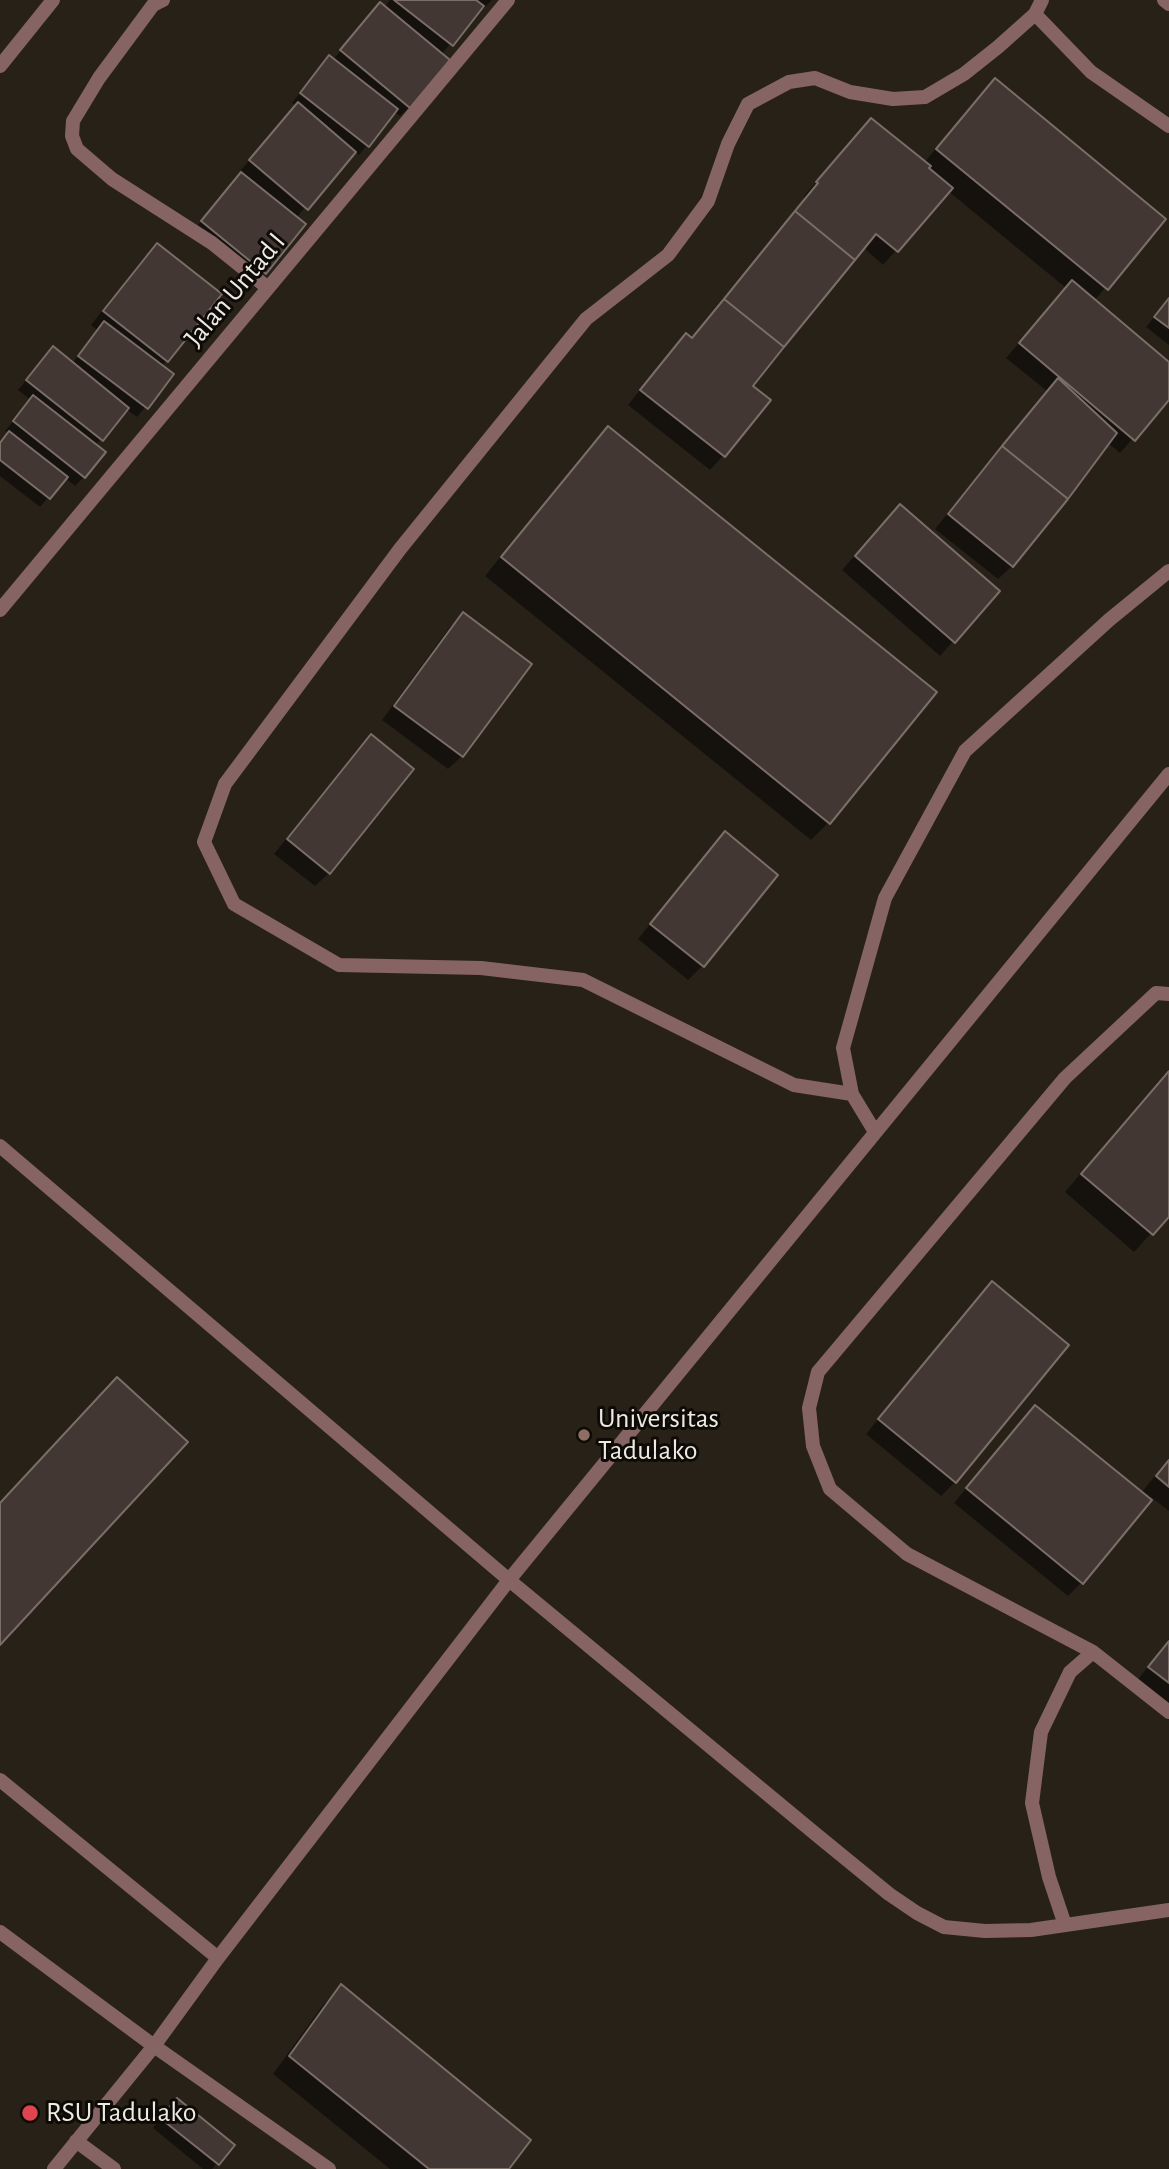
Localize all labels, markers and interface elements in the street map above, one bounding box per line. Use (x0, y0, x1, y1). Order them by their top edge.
street label: Jalan Untad I (177, 226, 293, 354)
place label: Universitas Tadulako (598, 1402, 719, 1468)
marker: Universitas Tadulako (576, 1427, 592, 1443)
place label: RSU Tadulako (46, 2096, 196, 2130)
marker: RSU Tadulako (20, 2103, 40, 2123)

